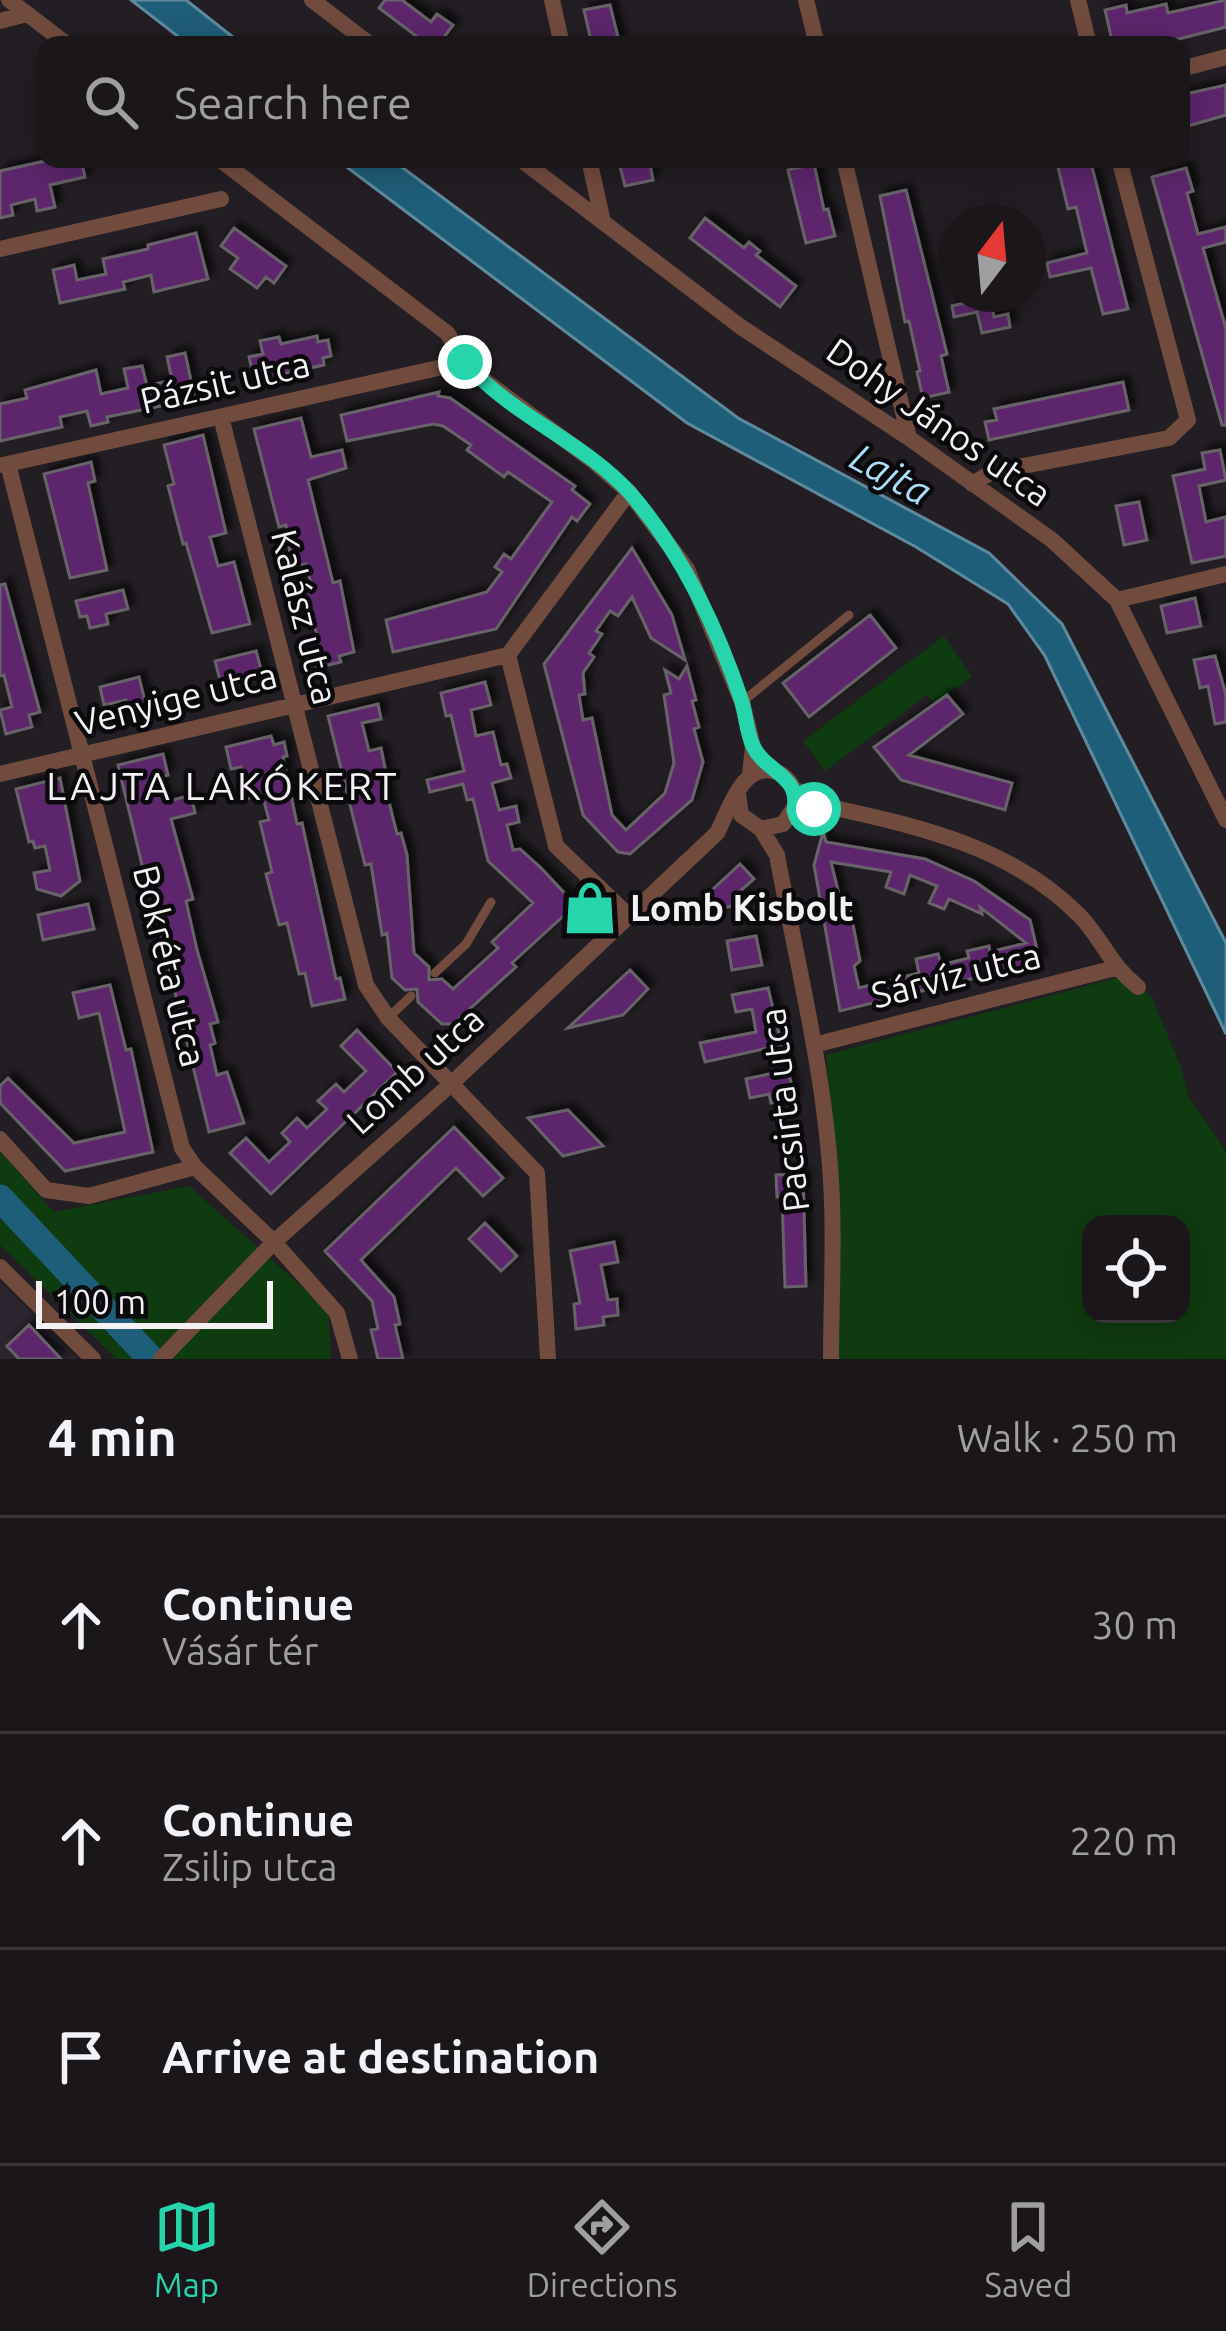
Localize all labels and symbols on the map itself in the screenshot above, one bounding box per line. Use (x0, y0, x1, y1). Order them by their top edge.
north arrow (938, 204, 1046, 312)
street label: Dohy János utca (820, 329, 1059, 514)
route end (438, 335, 492, 389)
street label: Pázsit utca (136, 342, 314, 421)
water label: Lajta (844, 434, 939, 513)
street label: Kalász utca (264, 525, 347, 708)
street label: Venyige utca (71, 654, 281, 743)
district label: LAJTA LAKÓKERT (46, 763, 400, 807)
route start (787, 782, 841, 836)
street label: Bokréta utca (126, 861, 215, 1071)
shop icon: Lomb Kisbolt (561, 879, 619, 937)
place label: Lomb Kisbolt (630, 887, 854, 928)
street label: Sárvíz utca (867, 934, 1045, 1015)
street label: Lomb utca (338, 998, 491, 1142)
street label: Pacsirta utca (751, 1006, 816, 1214)
scale bar (36, 1275, 273, 1328)

